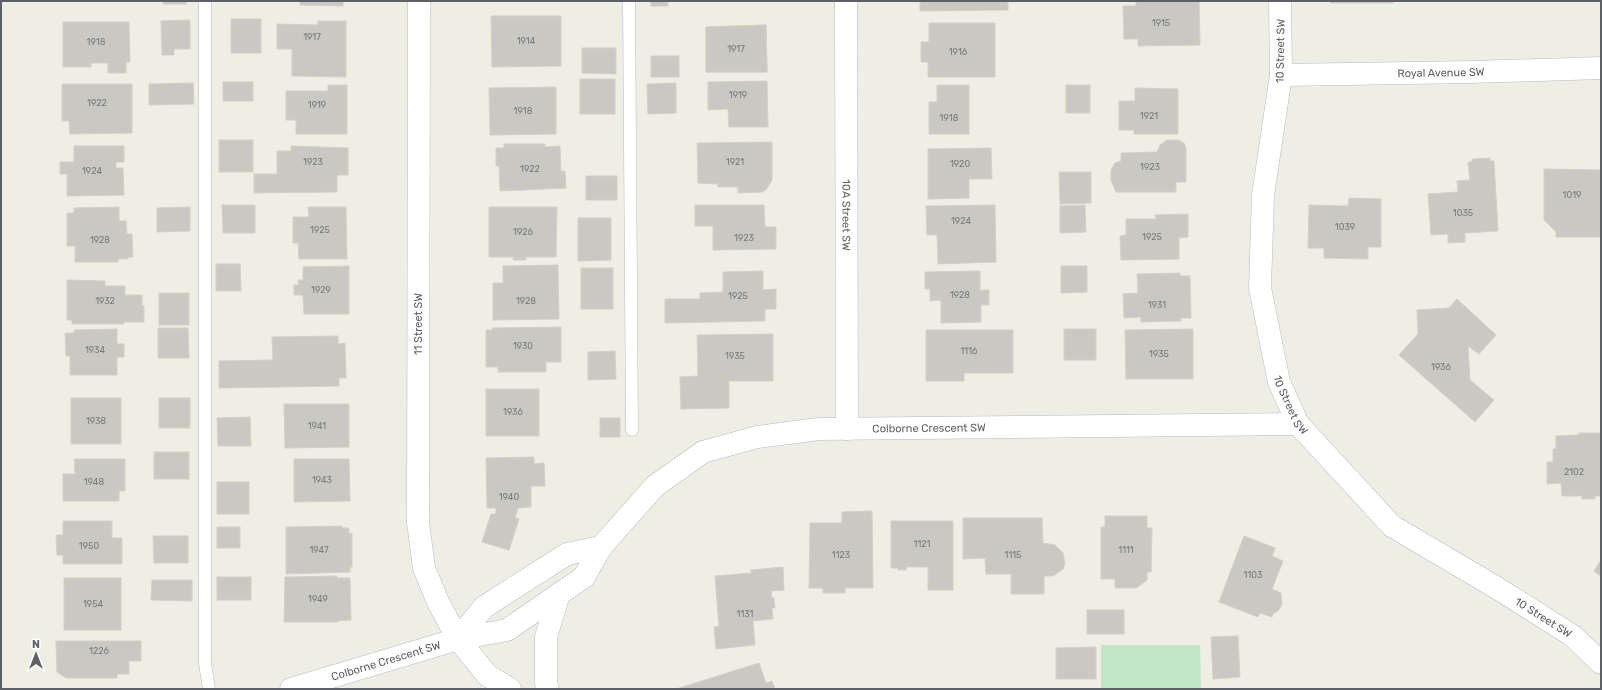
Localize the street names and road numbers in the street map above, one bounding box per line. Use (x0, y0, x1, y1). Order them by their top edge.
street label: 10 Street SW (1273, 19, 1288, 83)
street label: Royal Avenue SW (1397, 66, 1485, 80)
street label: 10A Street SW (839, 179, 853, 251)
street label: 11 Street SW (412, 293, 425, 355)
street label: 10 Street SW (1271, 374, 1311, 438)
street label: Colborne Crescent SW (872, 421, 986, 435)
street label: 10 Street SW (1512, 595, 1574, 641)
street label: Colborne Crescent SW (330, 639, 442, 684)

